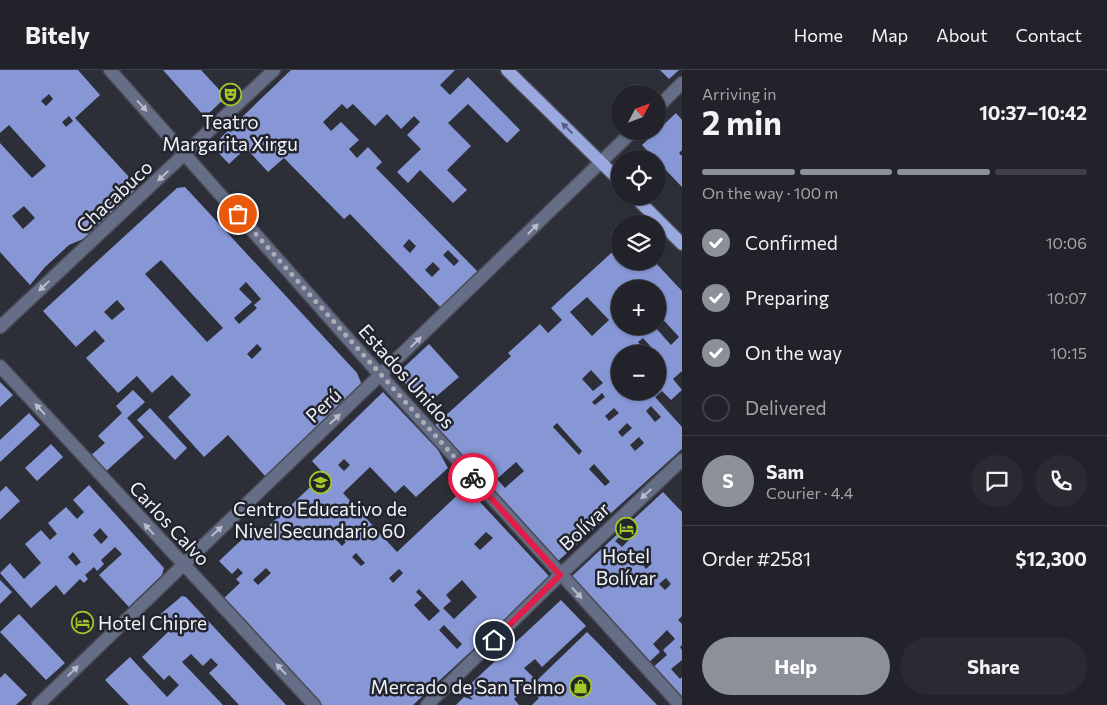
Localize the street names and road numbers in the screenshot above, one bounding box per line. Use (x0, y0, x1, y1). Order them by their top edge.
street label: Chacabuco (71, 155, 157, 237)
street label: Estados Unidos (354, 319, 460, 433)
street label: Perú (301, 383, 345, 427)
street label: Carlos Calvo (125, 476, 215, 570)
street label: Bolívar (554, 497, 614, 555)

